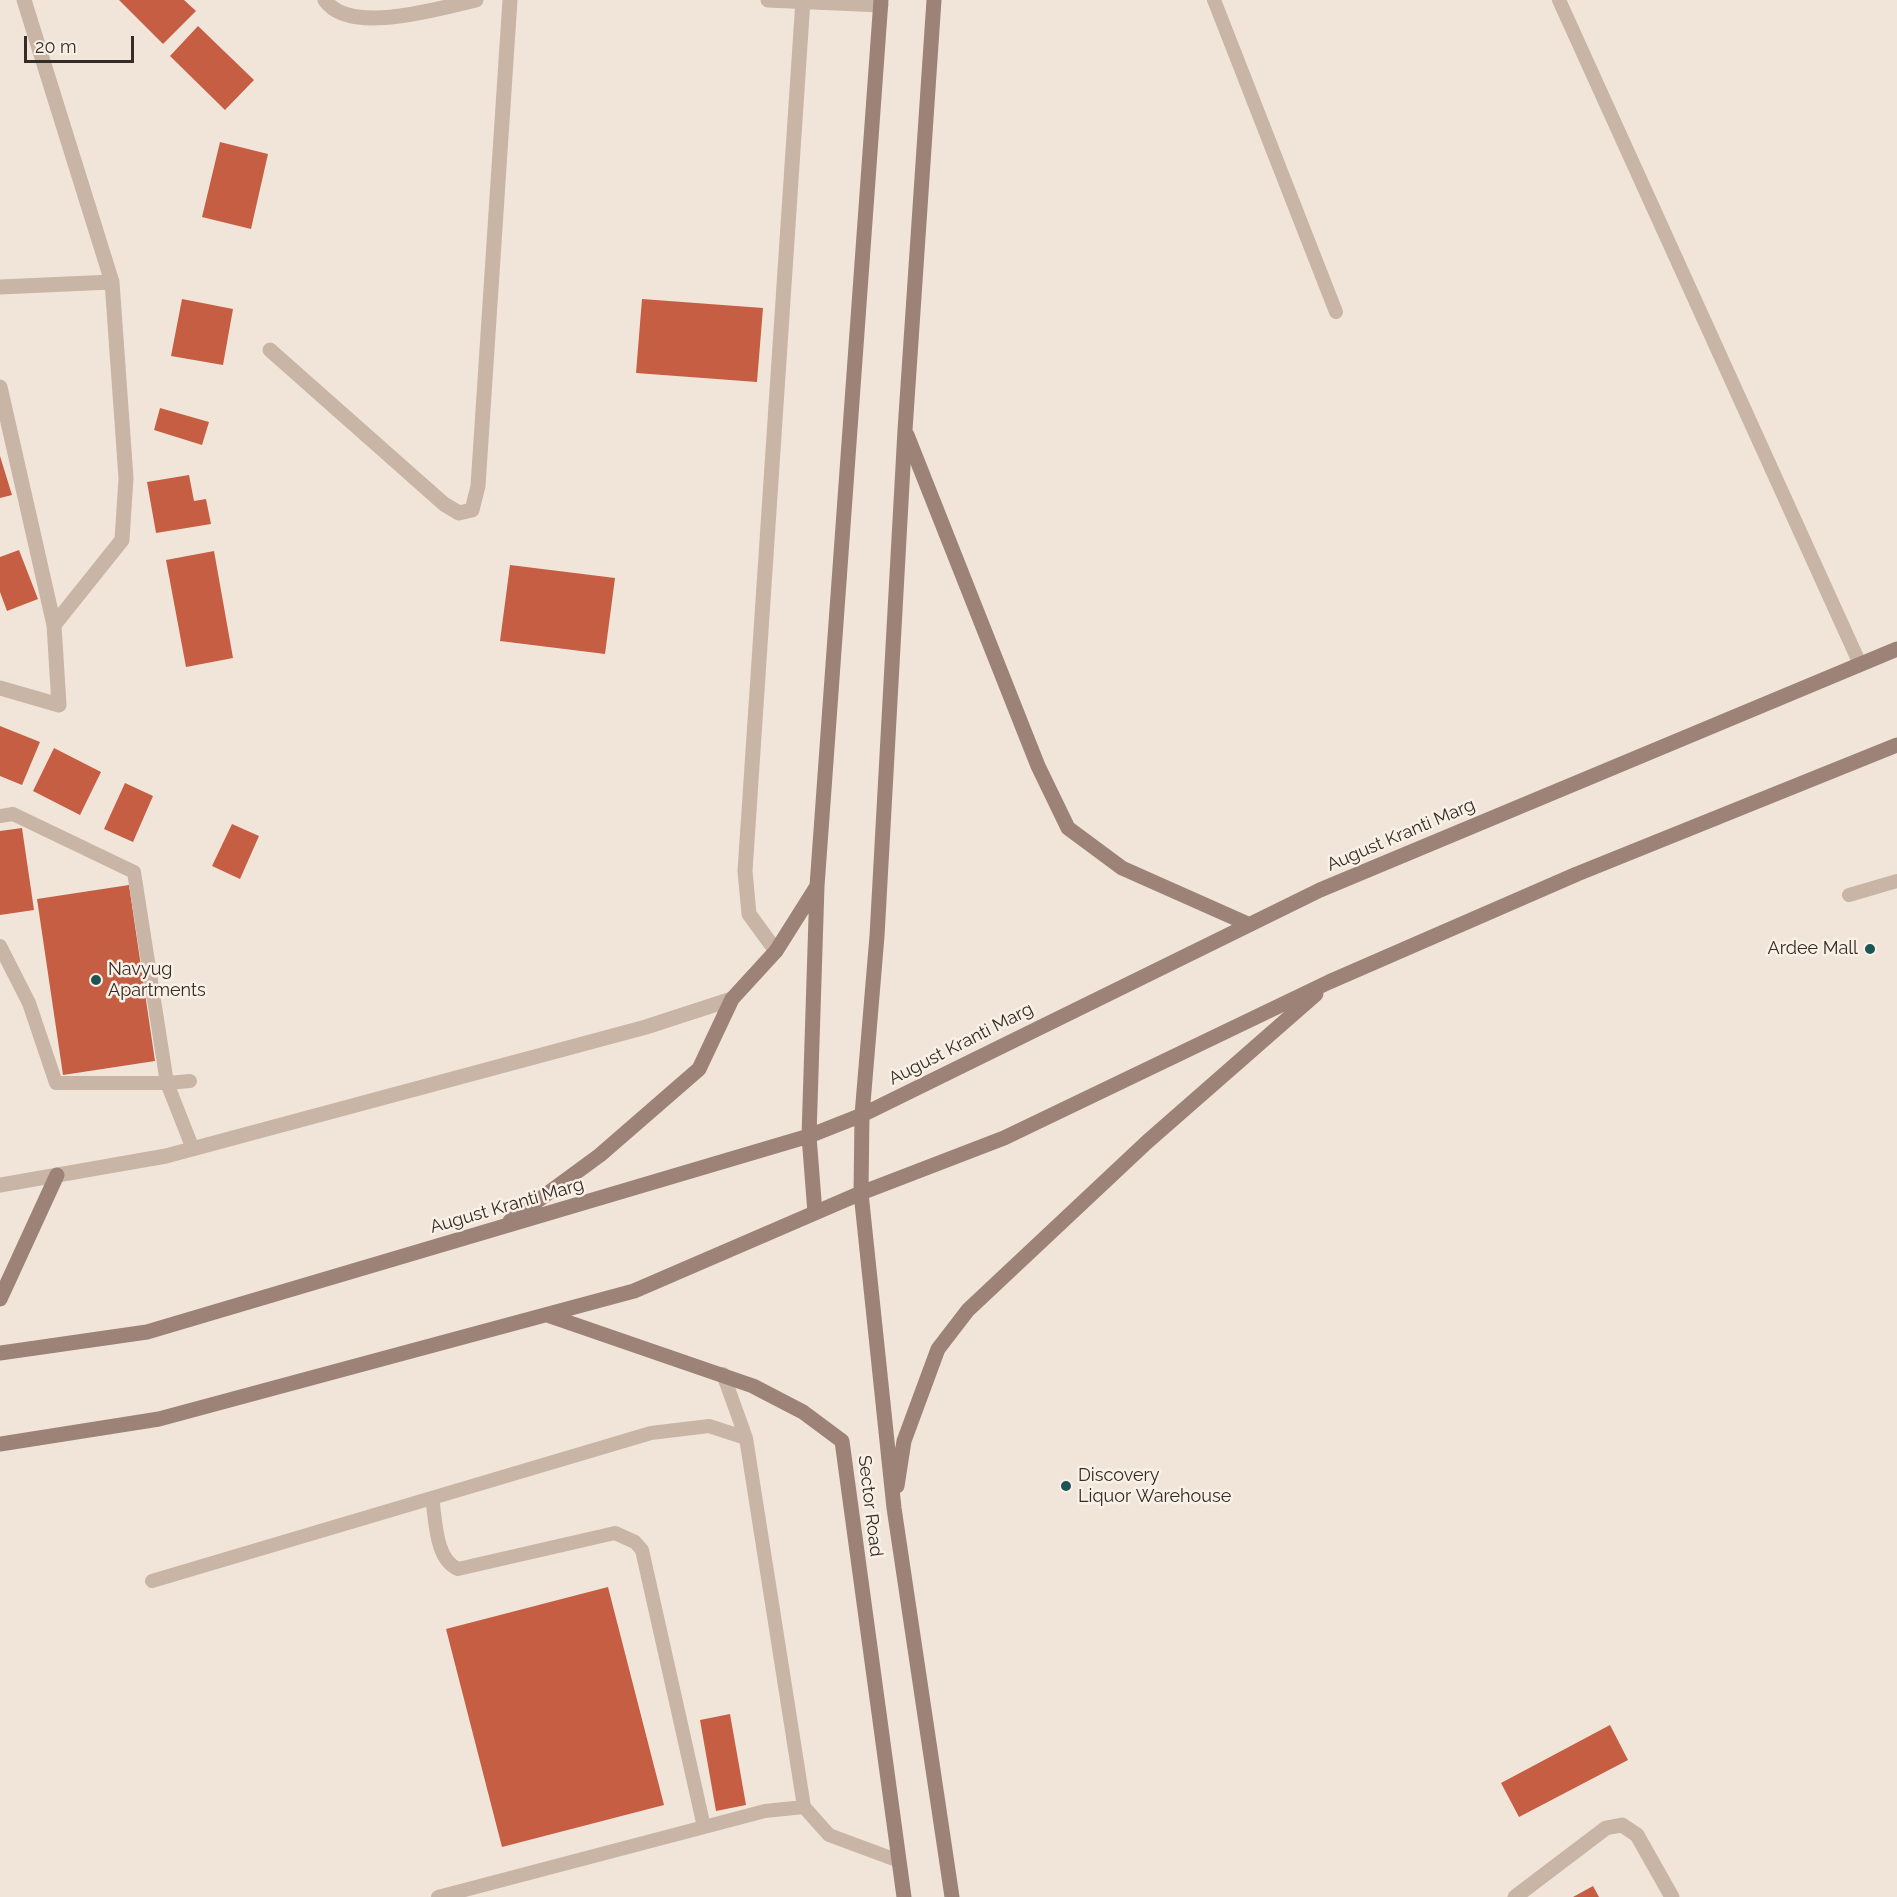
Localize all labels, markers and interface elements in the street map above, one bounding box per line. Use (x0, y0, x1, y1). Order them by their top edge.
scale bar (27, 24, 136, 62)
text: 20 m (35, 36, 77, 57)
street label: August Kranti Marg (1324, 794, 1478, 876)
place label: Ardee Mall (1768, 938, 1858, 960)
marker: Ardee Mall (1863, 942, 1877, 956)
place label: Navyug Apartments (108, 959, 206, 1002)
marker: Navyug Apartments (89, 973, 103, 987)
street label: August Kranti Marg (885, 998, 1037, 1090)
street label: August Kranti Marg (428, 1174, 586, 1238)
street label: Sector Road (853, 1454, 887, 1558)
place label: Discovery Liquor Warehouse (1078, 1465, 1231, 1508)
marker: Discovery Liquor Warehouse (1059, 1479, 1073, 1493)

